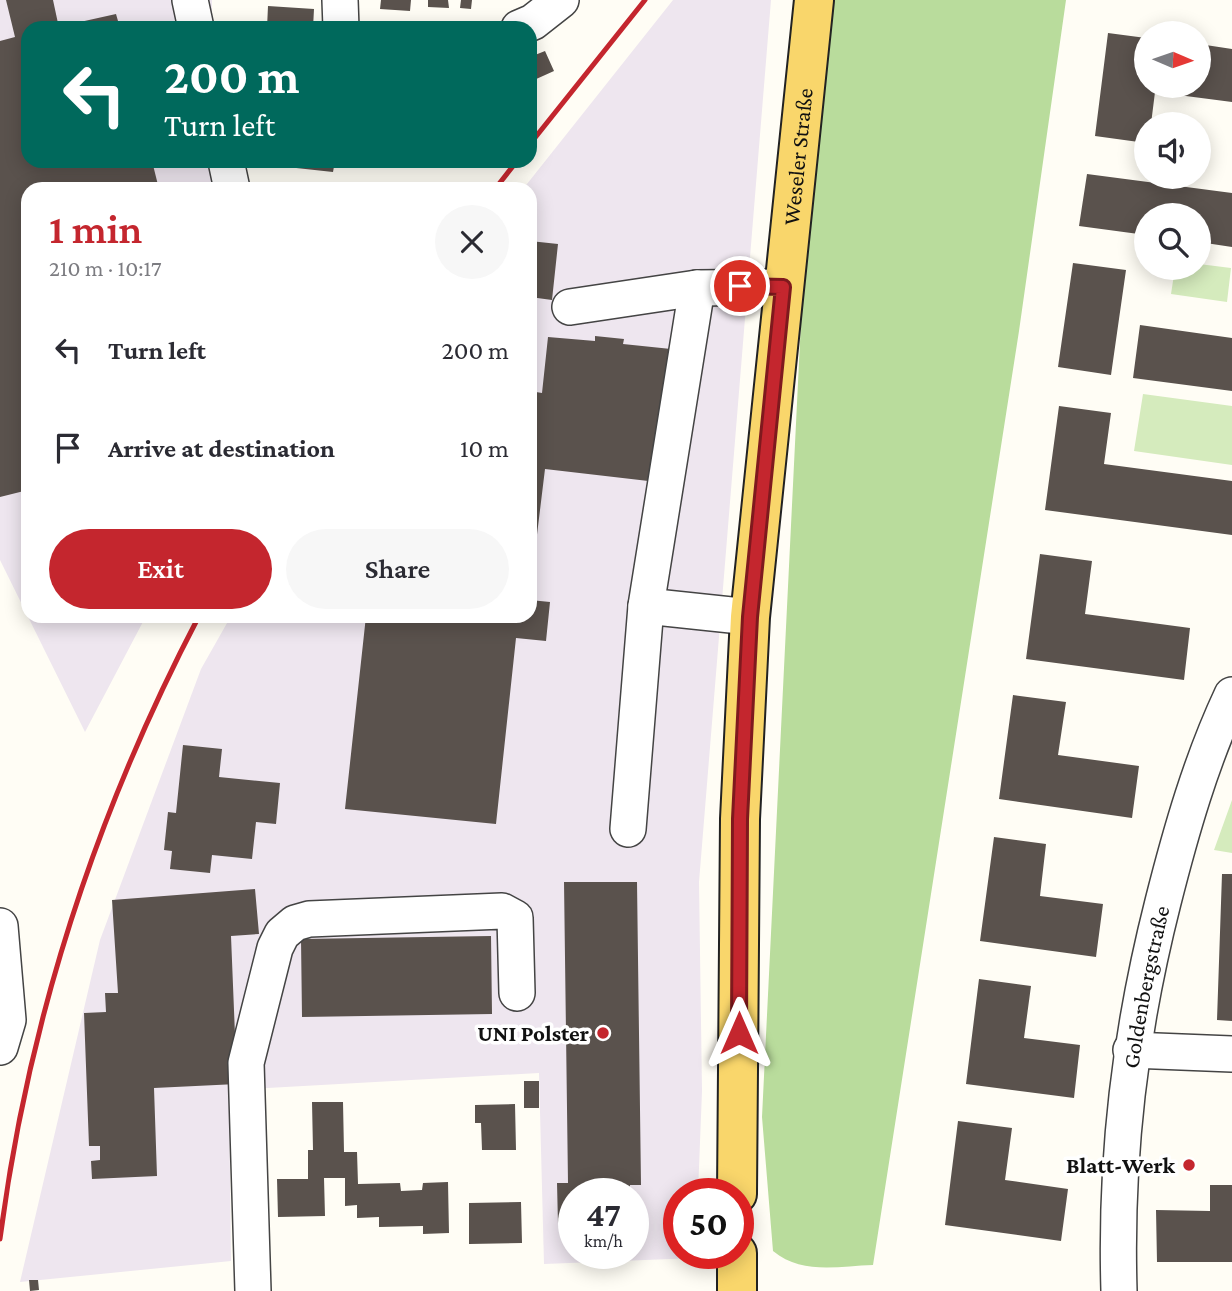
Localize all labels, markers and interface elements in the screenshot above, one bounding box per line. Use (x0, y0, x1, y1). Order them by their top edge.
north arrow (1134, 21, 1211, 98)
map controls (1134, 21, 1211, 280)
icon: left (49, 49, 140, 140)
text: 200 m (164, 49, 299, 104)
street label: Weseler Straße (778, 87, 818, 227)
text: Turn left (164, 107, 275, 143)
button: sound (1134, 112, 1211, 189)
button: search (1134, 203, 1211, 280)
text: 1 min (49, 205, 142, 252)
button: close (435, 205, 509, 279)
text: 210 m · 10:17 (49, 255, 162, 281)
pin (710, 256, 770, 316)
icon: arrive (721, 267, 759, 305)
icon: left (49, 331, 87, 369)
text: Turn left (108, 336, 206, 365)
text: 200 m (441, 336, 509, 365)
icon: arrive (49, 429, 87, 467)
text: Arrive at destination (108, 434, 335, 463)
text: 10 m (460, 434, 509, 463)
button: Exit (49, 529, 272, 609)
button: Share (286, 529, 509, 609)
street label: Goldenbergstraße (1118, 903, 1175, 1070)
position arrow (702, 996, 776, 1070)
place label: UNI Polster (477, 1020, 589, 1046)
marker: UNI Polster (595, 1025, 611, 1041)
place label: Blatt-Werk (1066, 1152, 1176, 1178)
marker: Blatt-Werk (1181, 1157, 1197, 1173)
speed limit sign: 50 (663, 1178, 754, 1269)
text: 47 (586, 1195, 621, 1234)
text: km/h (584, 1231, 623, 1251)

